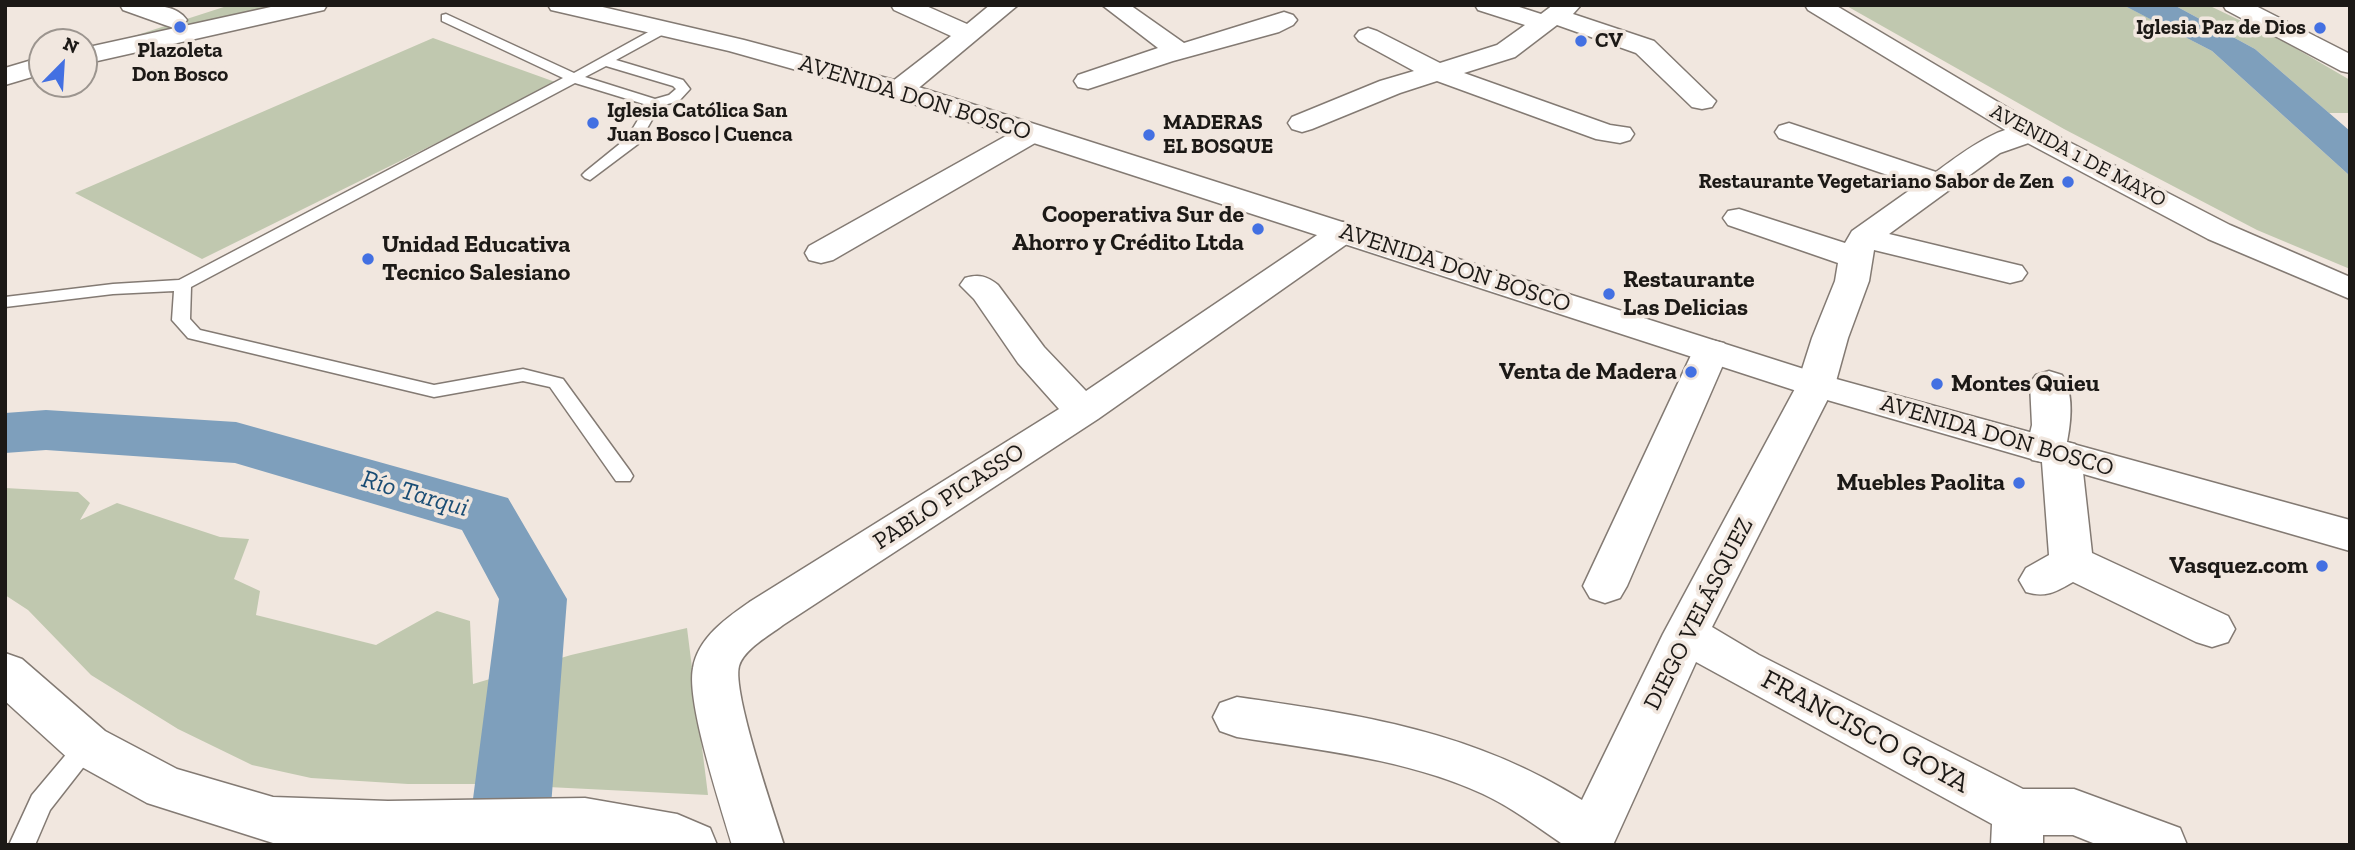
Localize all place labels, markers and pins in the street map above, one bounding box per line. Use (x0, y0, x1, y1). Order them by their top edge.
place label: Iglesia Paz de Dios (2136, 15, 2306, 41)
marker: Plazoleta Don Bosco (172, 19, 188, 35)
marker: Iglesia Paz de Dios (2312, 20, 2328, 36)
place label: CV (1595, 28, 1623, 54)
marker: CV (1573, 33, 1589, 49)
place label: Plazoleta Don Bosco (132, 38, 228, 88)
place label: Iglesia Católica San Juan Bosco | Cuenca (607, 98, 793, 148)
place label: MADERAS EL BOSQUE (1163, 110, 1273, 160)
marker: Iglesia Católica San Juan Bosco | Cuenca (585, 115, 601, 131)
marker: MADERAS EL BOSQUE (1141, 127, 1157, 143)
place label: Restaurante Vegetariano Sabor de Zen (1698, 169, 2054, 195)
marker: Restaurante Vegetariano Sabor de Zen (2060, 174, 2076, 190)
place label: Cooperativa Sur de Ahorro y Crédito Ltda (1012, 201, 1244, 257)
marker: Cooperativa Sur de Ahorro y Crédito Ltda (1250, 221, 1266, 237)
place label: Unidad Educativa Tecnico Salesiano (382, 231, 570, 287)
marker: Unidad Educativa Tecnico Salesiano (360, 251, 376, 267)
place label: Restaurante Las Delicias (1623, 266, 1755, 322)
marker: Restaurante Las Delicias (1601, 286, 1617, 302)
place label: Venta de Madera (1499, 358, 1677, 386)
marker: Venta de Madera (1683, 364, 1699, 380)
place label: Montes Quieu (1951, 370, 2100, 398)
marker: Montes Quieu (1929, 376, 1945, 392)
place label: Muebles Paolita (1836, 469, 2005, 497)
marker: Muebles Paolita (2011, 475, 2027, 491)
place label: Vasquez.com (2169, 552, 2308, 580)
marker: Vasquez.com (2314, 558, 2330, 574)

